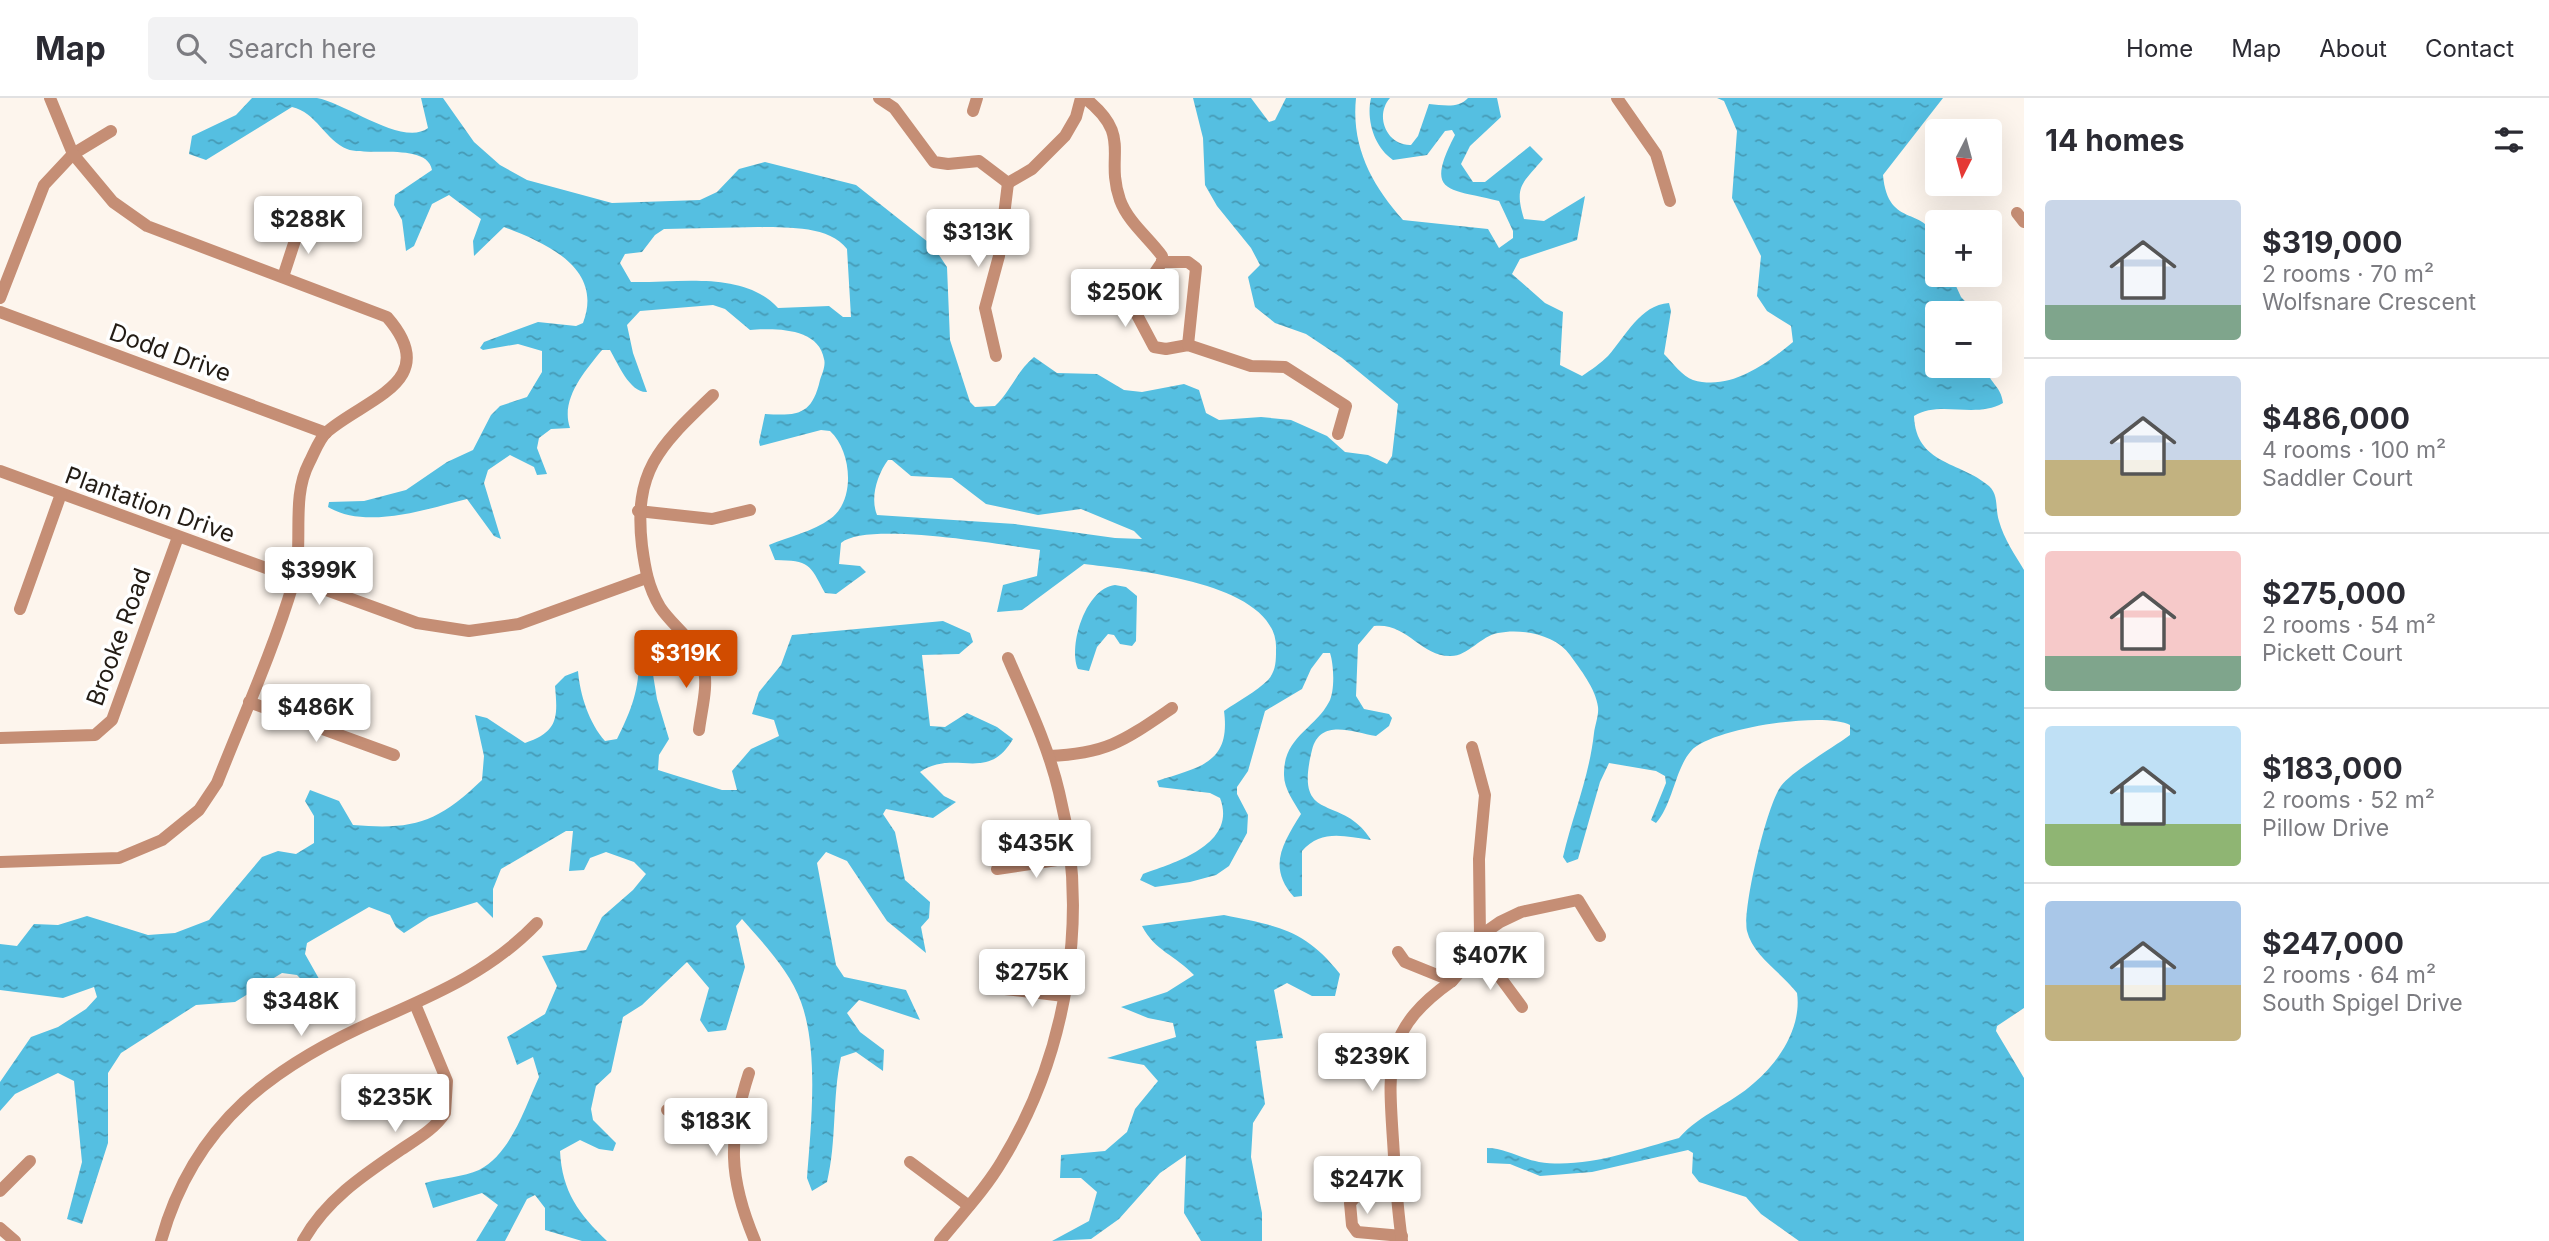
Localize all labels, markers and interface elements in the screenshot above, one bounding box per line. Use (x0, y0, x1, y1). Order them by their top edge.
search box (148, 17, 638, 80)
text: Map (35, 28, 106, 68)
icon: search (172, 29, 210, 67)
text: Search here (228, 33, 376, 64)
text: Home (2126, 34, 2193, 63)
text: Map (2231, 34, 2281, 63)
text: About (2319, 34, 2387, 63)
text: Contact (2425, 34, 2514, 63)
north arrow (1925, 119, 2002, 196)
map controls (1925, 119, 2002, 378)
icon: filters (2490, 121, 2528, 159)
text: 14 homes (2045, 122, 2184, 158)
pin: $288K (259, 197, 357, 256)
text: $288K (270, 205, 346, 233)
pin: $313K (929, 209, 1027, 269)
button: + (1925, 210, 2002, 287)
text: $313K (942, 218, 1014, 246)
text: $319,000 (2262, 224, 2402, 260)
icon: home (2101, 228, 2185, 312)
text: 2 rooms · 70 m² (2262, 260, 2434, 288)
pin: $250K (1076, 270, 1174, 329)
text: $250K (1087, 278, 1163, 306)
text: Wolfsnare Crescent (2262, 288, 2476, 316)
button: − (1925, 301, 2002, 378)
street label: Dodd Drive (105, 317, 235, 388)
text: $486,000 (2262, 400, 2410, 436)
icon: home (2101, 404, 2185, 488)
text: 4 rooms · 100 m² (2262, 436, 2446, 464)
street label: Plantation Drive (61, 460, 239, 549)
text: Saddler Court (2262, 464, 2413, 492)
pin: $399K (270, 547, 368, 607)
text: $399K (281, 556, 357, 584)
street label: Brooke Road (80, 564, 157, 710)
text: $275,000 (2262, 575, 2406, 611)
icon: home (2101, 579, 2185, 663)
text: 2 rooms · 54 m² (2262, 611, 2436, 639)
pin: $319K (637, 630, 735, 690)
text: $319K (650, 639, 722, 667)
text: Pickett Court (2262, 639, 2403, 667)
pin: $486K (267, 684, 365, 744)
text: $486K (277, 693, 355, 721)
text: $183,000 (2262, 750, 2403, 786)
icon: home (2101, 754, 2185, 838)
text: 2 rooms · 52 m² (2262, 786, 2435, 814)
text: Pillow Drive (2262, 814, 2389, 842)
pin: $435K (987, 820, 1085, 880)
text: $435K (998, 829, 1074, 857)
text: $247,000 (2262, 925, 2404, 961)
icon: home (2101, 929, 2185, 1013)
pin: $407K (1441, 932, 1539, 992)
text: $407K (1452, 941, 1528, 969)
pin: $275K (983, 950, 1081, 1009)
text: $275K (995, 958, 1069, 986)
text: 2 rooms · 64 m² (2262, 961, 2436, 989)
pin: $348K (252, 978, 350, 1038)
text: $348K (263, 987, 339, 1015)
text: South Spigel Drive (2262, 989, 2463, 1017)
pin: $239K (1323, 1034, 1421, 1093)
text: $239K (1334, 1042, 1410, 1070)
pin: $235K (346, 1074, 444, 1134)
text: $235K (357, 1083, 433, 1111)
pin: $183K (667, 1098, 765, 1158)
text: $183K (680, 1107, 752, 1135)
pin: $247K (1318, 1156, 1416, 1216)
text: $247K (1330, 1165, 1404, 1193)

